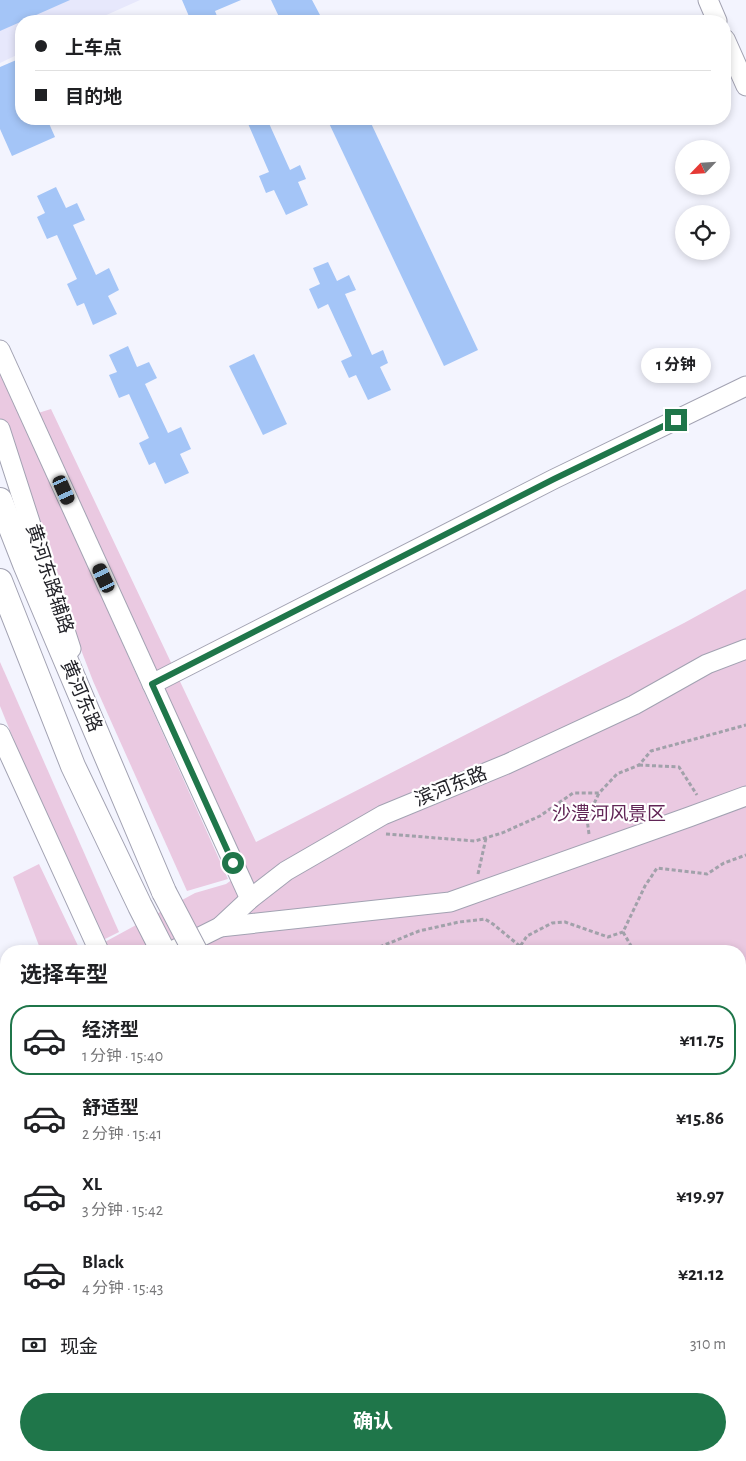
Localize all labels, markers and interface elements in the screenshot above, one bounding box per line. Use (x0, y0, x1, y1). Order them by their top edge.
text: 上车点 (65, 39, 122, 58)
text: 目的地 (65, 88, 122, 107)
north arrow (675, 140, 730, 195)
map controls (675, 140, 730, 260)
button: locate (675, 205, 730, 260)
callout: 1 分钟 (641, 348, 711, 382)
text: 1 分钟 (656, 357, 696, 373)
route end (665, 409, 687, 431)
car (51, 473, 76, 507)
street label: 黄河东路辅路 (22, 521, 78, 636)
car (90, 561, 117, 595)
street label: 黄河东路 (57, 657, 106, 735)
street label: 滨河东路 (411, 762, 490, 810)
park label: 沙澧河风景区 (552, 803, 666, 824)
route start (222, 852, 244, 874)
text: 选择车型 (20, 964, 108, 986)
icon: car (22, 1018, 67, 1063)
text: 经济型 (82, 1021, 139, 1040)
text: ¥11.75 (680, 1031, 724, 1050)
text: 1 分钟 · 15:40 (82, 1048, 163, 1064)
icon: car (22, 1096, 67, 1141)
text: 舒适型 (82, 1099, 139, 1118)
text: ¥15.86 (676, 1109, 724, 1128)
text: 2 分钟 · 15:41 (82, 1126, 162, 1142)
icon: car (22, 1174, 67, 1219)
text: XL (82, 1175, 102, 1194)
text: ¥19.97 (676, 1187, 724, 1206)
text: 3 分钟 · 15:42 (82, 1202, 163, 1218)
icon: car (22, 1252, 67, 1297)
text: Black (82, 1253, 124, 1272)
text: ¥21.12 (678, 1265, 724, 1284)
text: 4 分钟 · 15:43 (82, 1280, 163, 1296)
icon: cash (20, 1331, 48, 1359)
text: 310 m (690, 1336, 726, 1352)
text: 现金 (60, 1338, 98, 1357)
button: 确认 (20, 1393, 726, 1451)

